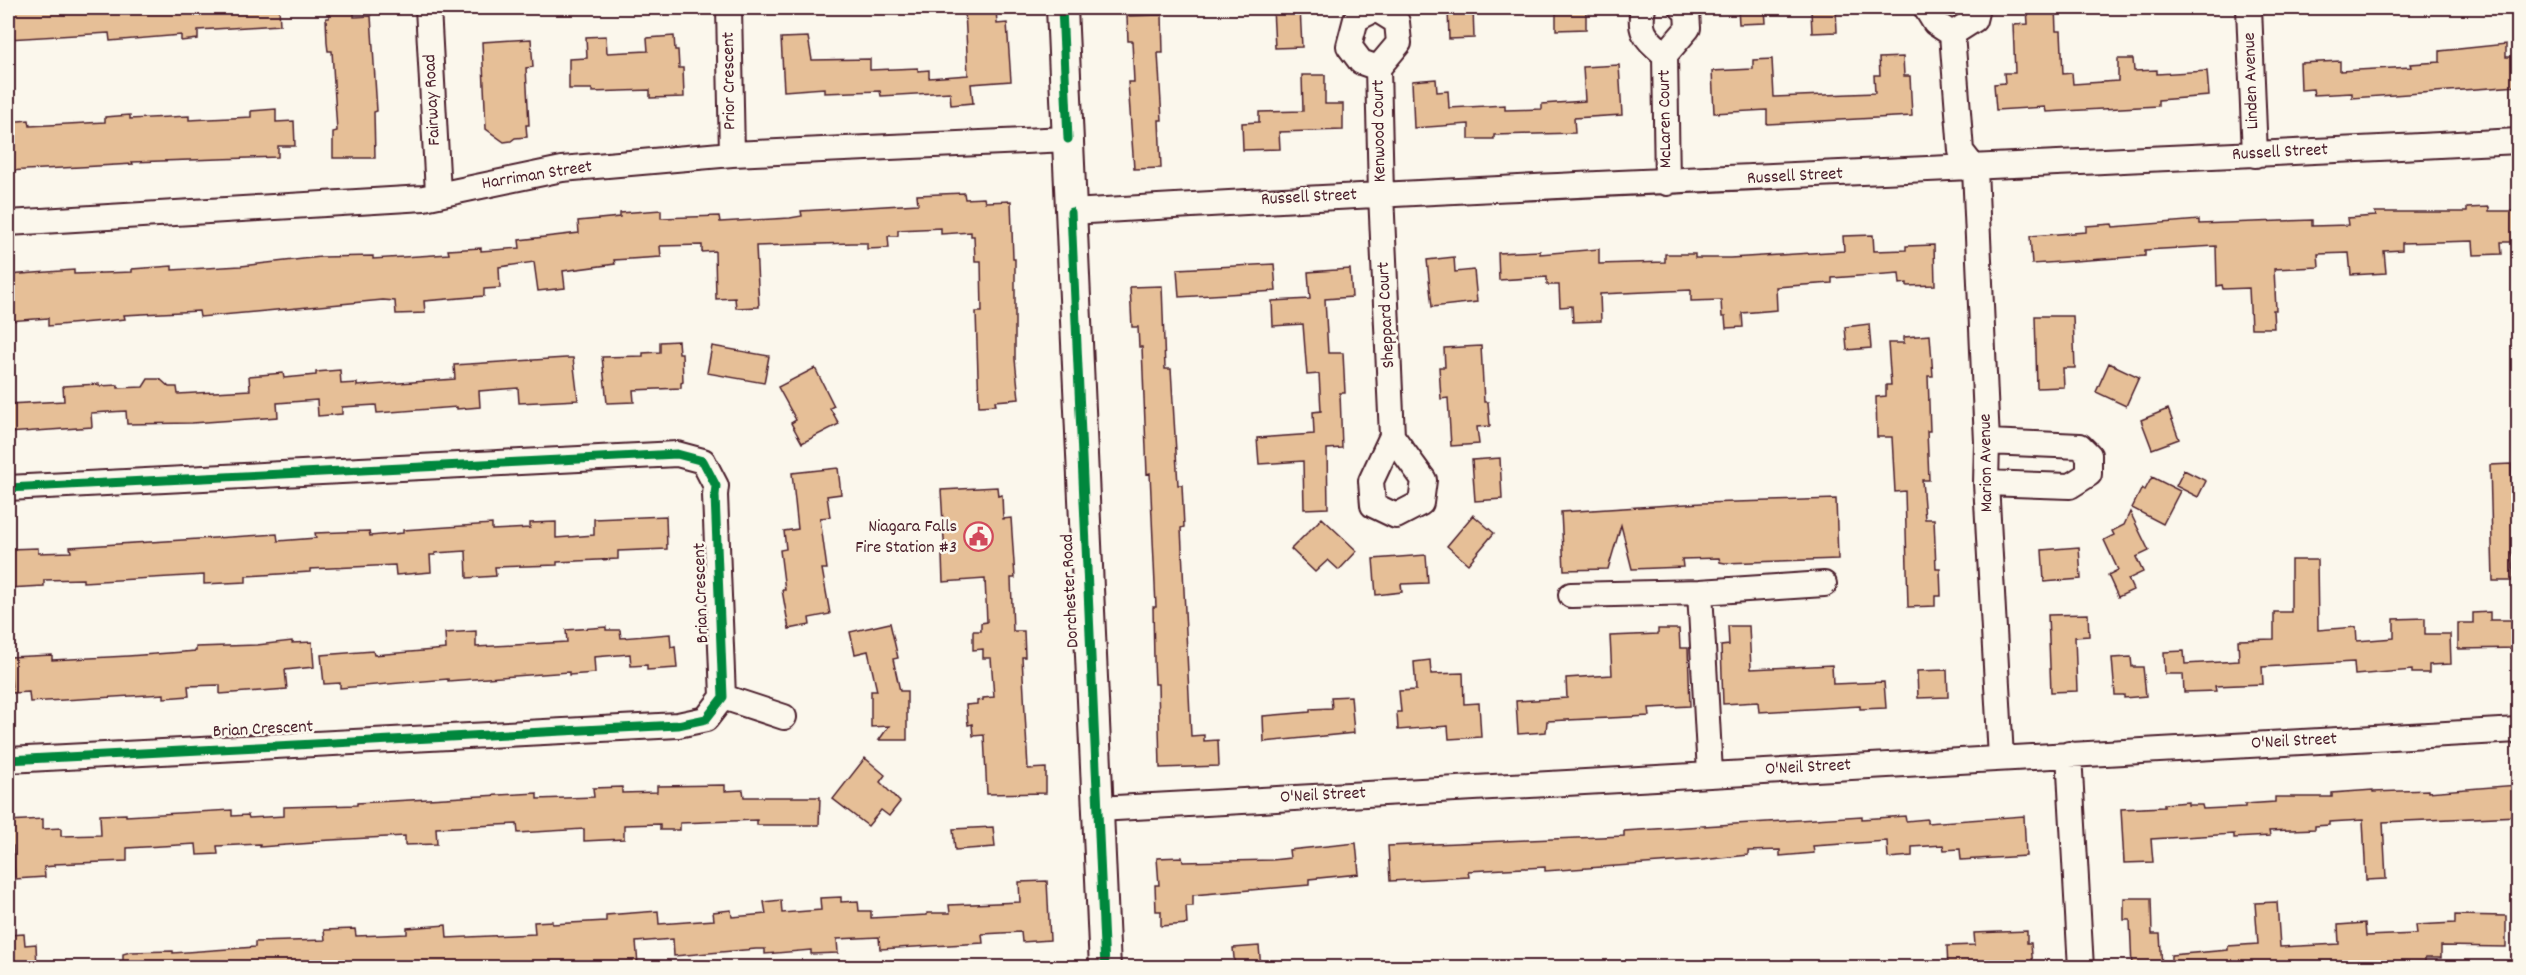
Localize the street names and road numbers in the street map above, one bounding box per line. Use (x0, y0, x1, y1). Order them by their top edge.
street label: Prior Crescent (717, 31, 743, 130)
street label: Linden Avenue (2238, 32, 2266, 130)
street label: Fairway Road (418, 54, 448, 146)
street label: McLaren Court (1653, 69, 1679, 169)
street label: Kenwood Court (1367, 79, 1393, 183)
street label: Russell Street (2231, 138, 2329, 168)
street label: Harriman Street (480, 155, 594, 197)
street label: Russell Street (1746, 162, 1844, 192)
street label: Russell Street (1260, 183, 1358, 213)
street label: Sheppard Court (1372, 261, 1402, 369)
street label: Marion Avenue (1974, 413, 2000, 513)
street label: Dorchester Road (1056, 533, 1086, 649)
street label: Brian Crescent (688, 542, 716, 644)
street label: Brian Crescent (212, 715, 314, 745)
street label: O'Neil Street (2250, 727, 2338, 757)
street label: O'Neil Street (1764, 753, 1852, 783)
street label: O'Neil Street (1279, 781, 1367, 811)

